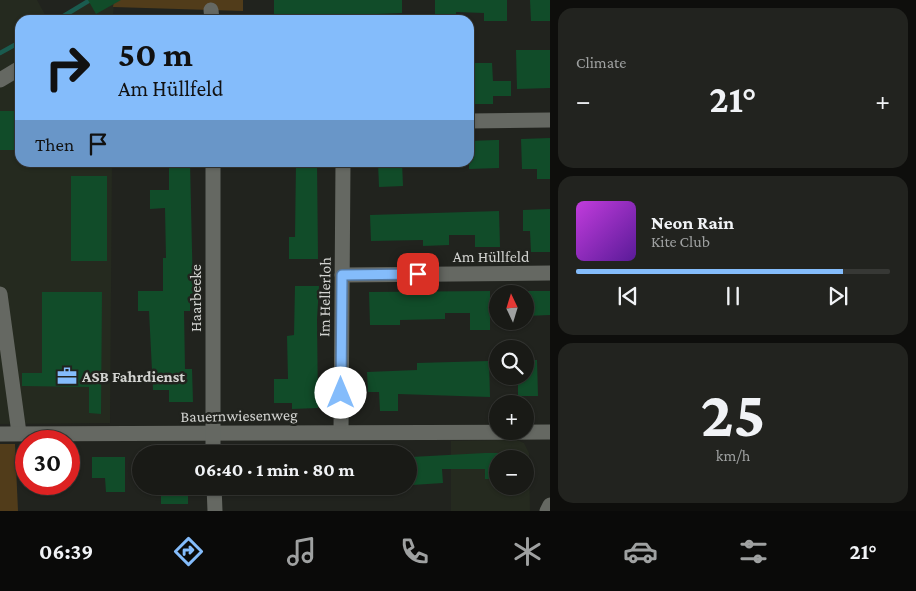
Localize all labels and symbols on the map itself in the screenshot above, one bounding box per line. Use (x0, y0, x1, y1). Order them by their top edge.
street label: Am Hüllfeld (453, 248, 530, 265)
pin (397, 253, 439, 295)
street label: Im Hellerloh (315, 256, 334, 337)
street label: Haarbeeke (187, 264, 204, 332)
north arrow (489, 285, 534, 330)
office icon: ASB Fahrdienst (56, 365, 78, 387)
position arrow (314, 366, 366, 418)
place label: ASB Fahrdienst (81, 368, 185, 385)
street label: Bauernwiesenweg (180, 406, 298, 426)
speed limit sign: 30 (15, 430, 80, 495)

